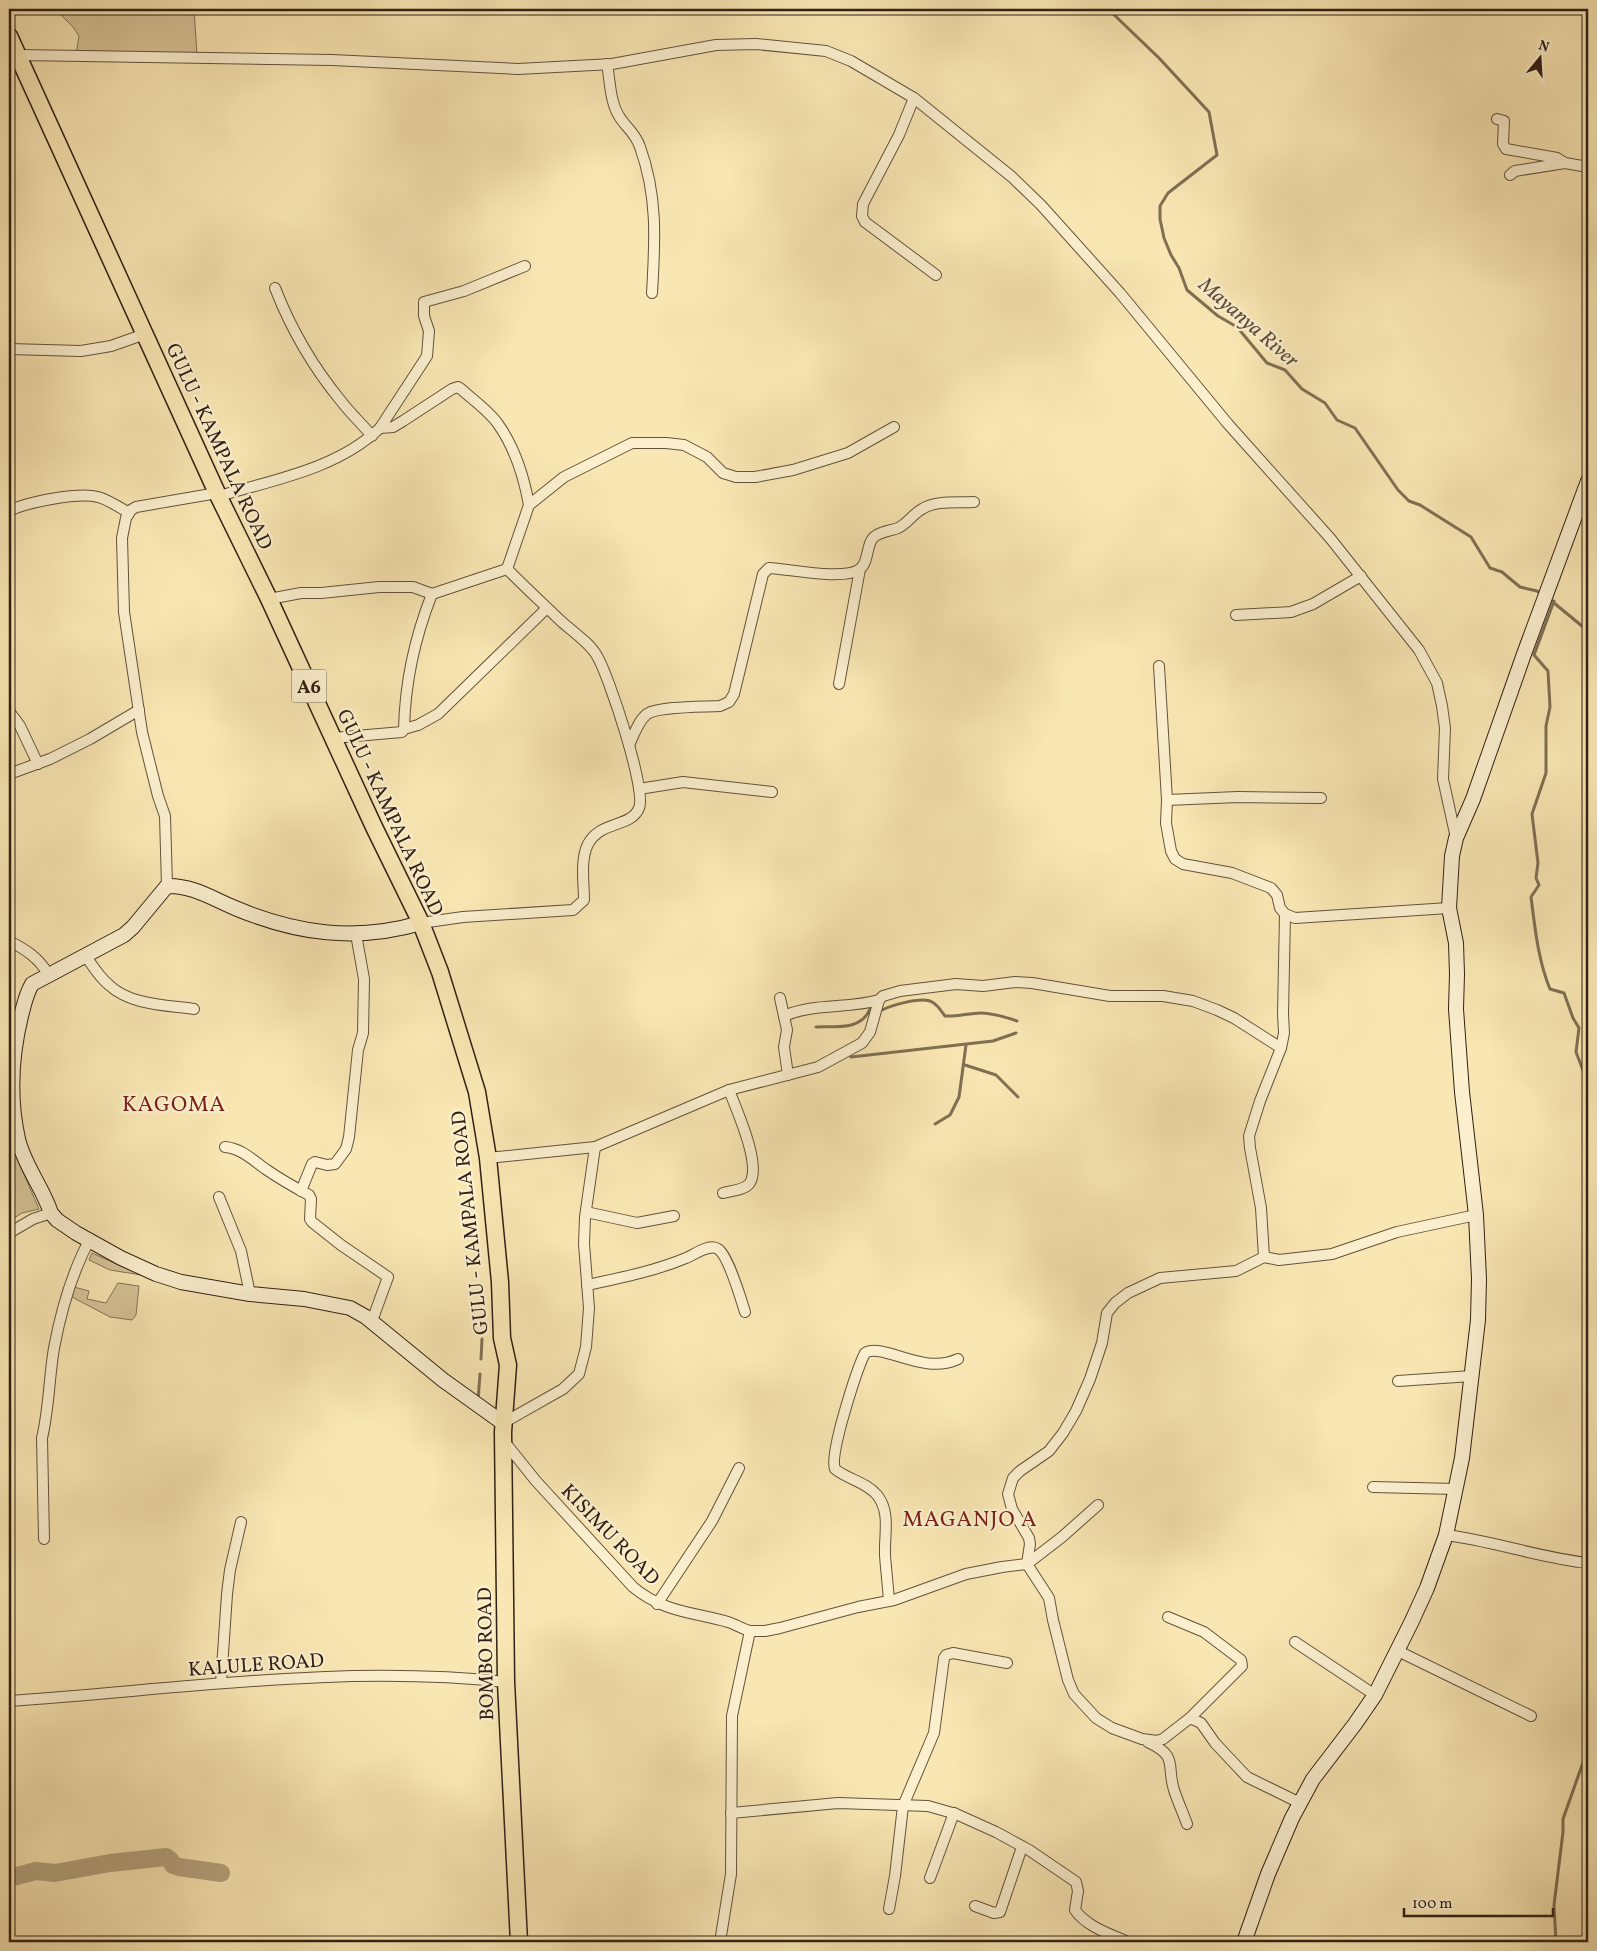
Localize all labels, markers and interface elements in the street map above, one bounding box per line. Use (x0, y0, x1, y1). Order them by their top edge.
north arrow (1514, 32, 1564, 82)
text: N (1536, 36, 1551, 58)
water label: Mayanya River (1191, 271, 1305, 375)
street label: GULU - KAMPALA ROAD (158, 339, 278, 555)
road number: A6 (292, 669, 326, 702)
street label: GULU - KAMPALA ROAD (329, 705, 449, 921)
district label: KAGOMA (122, 1090, 226, 1121)
street label: GULU - KAMPALA ROAD (445, 1109, 497, 1336)
street label: KISIMU ROAD (554, 1478, 665, 1592)
district label: MAGANJO A (903, 1505, 1037, 1536)
street label: BOMBO ROAD (472, 1587, 502, 1721)
street label: KALULE ROAD (187, 1647, 325, 1685)
scale bar (1404, 1886, 1553, 1918)
text: 100 m (1412, 1894, 1452, 1915)

